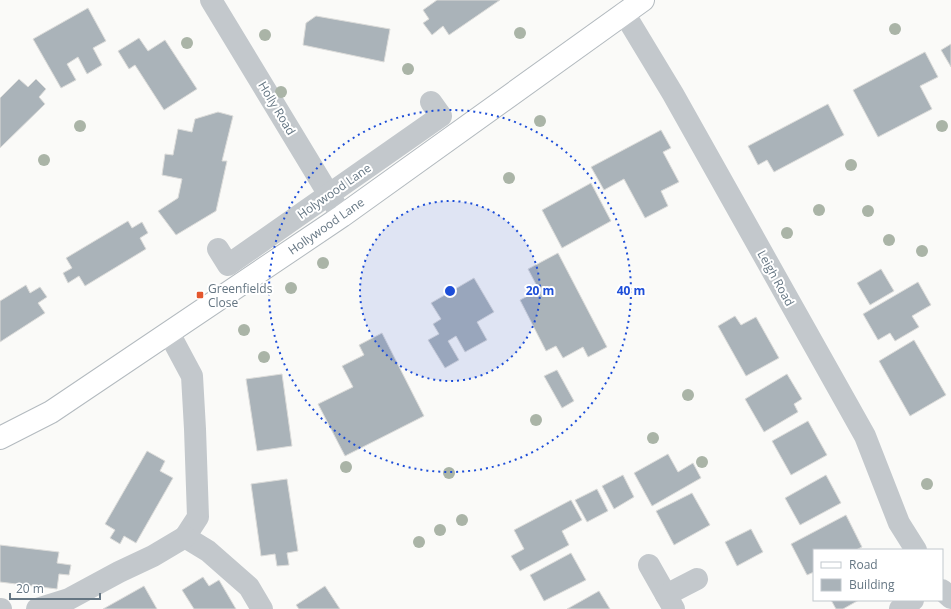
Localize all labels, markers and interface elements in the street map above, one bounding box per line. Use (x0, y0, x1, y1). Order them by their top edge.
street label: Holly Road (254, 78, 300, 138)
street label: Holywood Lane (294, 159, 374, 223)
street label: Hollywood Lane (285, 193, 368, 259)
street label: Leigh Road (754, 247, 798, 309)
place label: Greenfields Close (208, 280, 273, 311)
text: 20 m (526, 282, 554, 299)
text: 40 m (617, 282, 645, 299)
centre of rings (443, 284, 457, 298)
marker: Greenfields Close (195, 290, 205, 300)
legend (813, 549, 943, 601)
text: Road (849, 556, 878, 573)
scale bar (10, 575, 100, 601)
text: Building (849, 576, 895, 593)
text: 20 m (16, 580, 44, 597)

